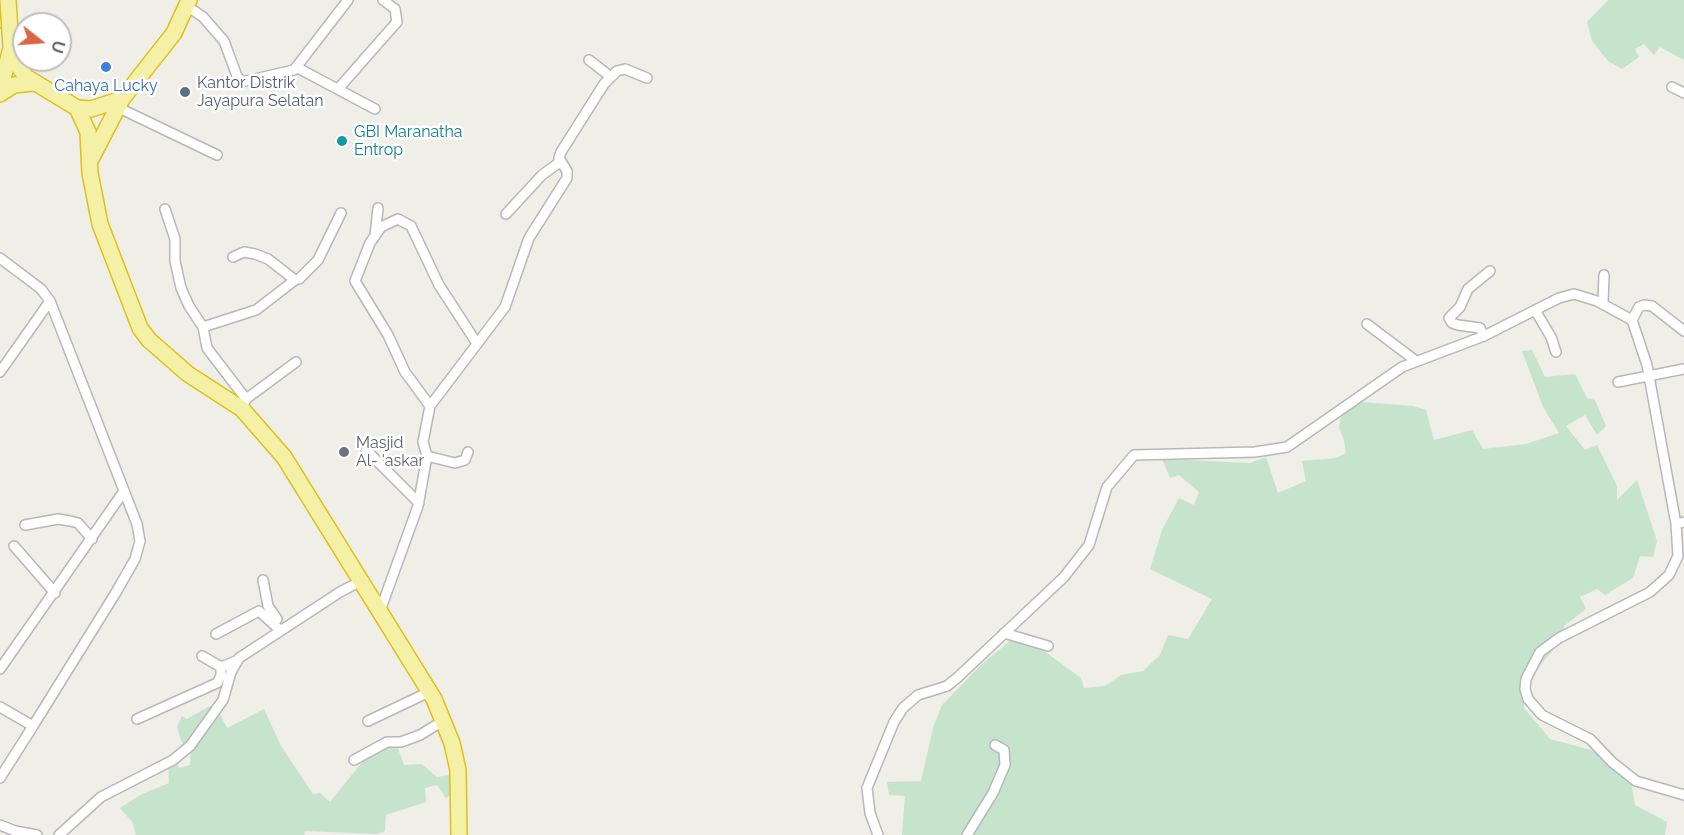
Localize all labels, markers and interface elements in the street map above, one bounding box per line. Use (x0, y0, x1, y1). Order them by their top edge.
north arrow (12, 12, 72, 72)
text: U (47, 38, 69, 55)
marker: Cahaya Lucky (99, 60, 113, 74)
place label: Kantor Distrik Jayapura Selatan (197, 73, 323, 111)
place label: Cahaya Lucky (54, 76, 158, 96)
marker: Kantor Distrik Jayapura Selatan (178, 85, 192, 99)
place label: GBI Maranatha Entrop (354, 122, 463, 160)
marker: GBI Maranatha Entrop (335, 134, 349, 148)
place label: Masjid Al- 'askar (356, 433, 424, 471)
marker: Masjid Al- 'askar (337, 445, 351, 459)

